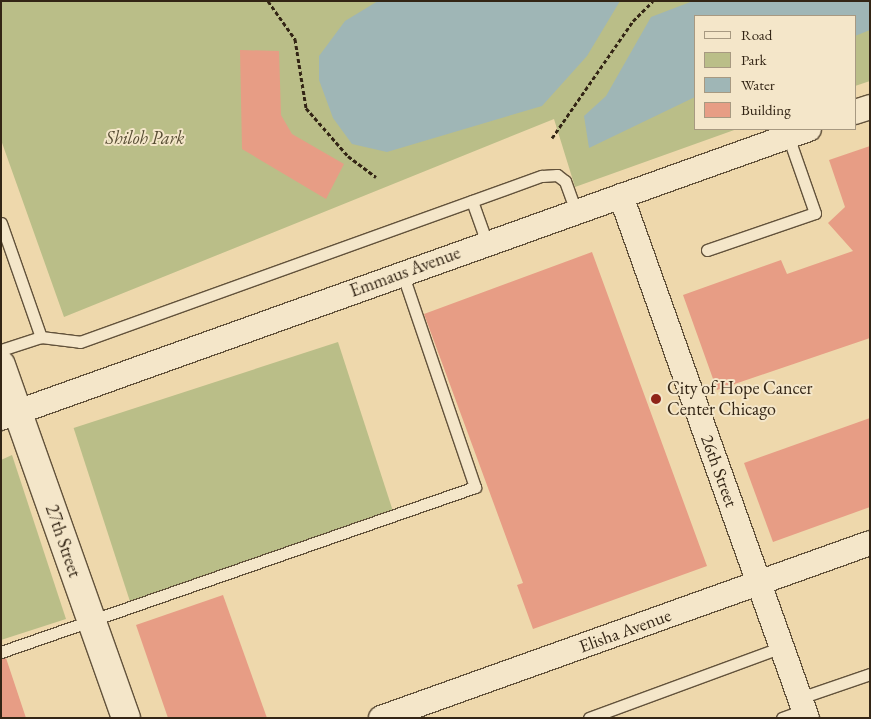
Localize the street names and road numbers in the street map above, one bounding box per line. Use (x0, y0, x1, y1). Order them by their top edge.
street label: Emmaus Avenue (347, 242, 463, 302)
street label: 26th Street (696, 432, 742, 510)
street label: 27th Street (41, 502, 85, 580)
street label: Elisha Avenue (576, 604, 674, 658)

